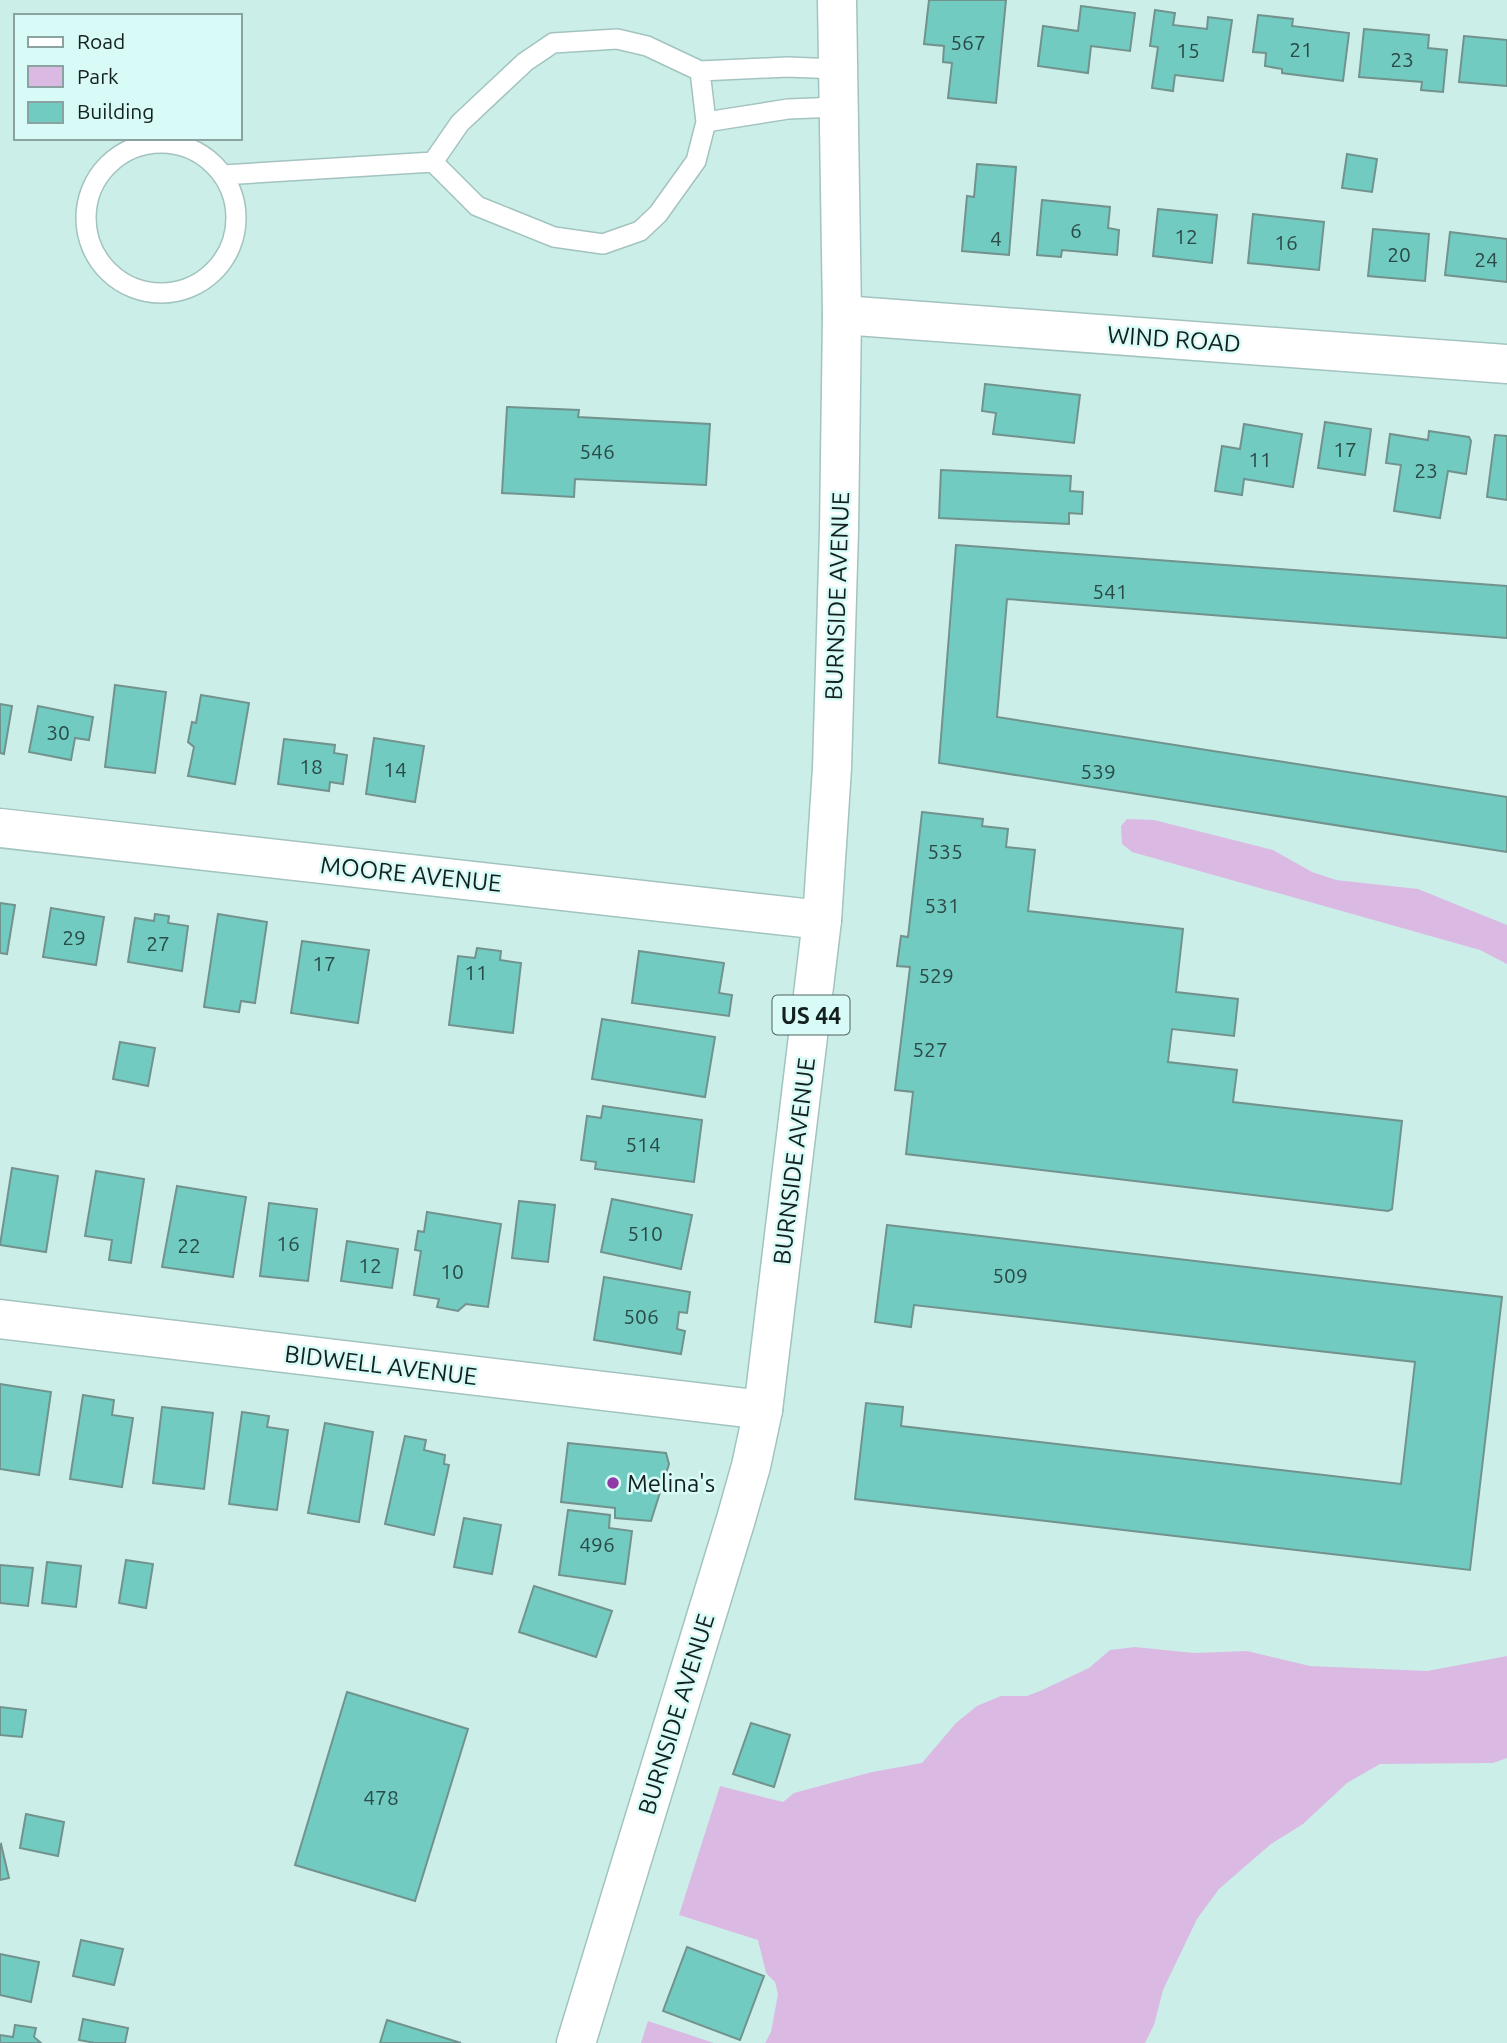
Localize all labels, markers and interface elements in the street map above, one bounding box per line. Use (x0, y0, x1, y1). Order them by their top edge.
legend (14, 14, 242, 140)
text: Road (77, 29, 125, 53)
house number: 567 (950, 30, 986, 54)
house number: 21 (1289, 37, 1313, 61)
house number: 15 (1176, 38, 1200, 62)
house number: 23 (1390, 47, 1414, 71)
text: Park (77, 64, 119, 88)
text: Building (77, 99, 154, 123)
house number: 6 (1070, 218, 1082, 242)
house number: 12 (1174, 224, 1198, 248)
house number: 4 (990, 226, 1002, 250)
house number: 16 (1274, 230, 1298, 254)
house number: 20 (1387, 242, 1411, 266)
house number: 24 (1474, 247, 1498, 271)
street label: WIND ROAD (1106, 321, 1242, 357)
house number: 17 (1333, 437, 1357, 461)
house number: 546 (579, 439, 615, 463)
house number: 11 (1248, 447, 1272, 471)
house number: 23 (1414, 458, 1438, 482)
street label: BURNSIDE AVENUE (820, 491, 854, 701)
house number: 541 (1092, 579, 1128, 603)
house number: 30 (46, 720, 70, 744)
house number: 18 (299, 754, 323, 778)
house number: 14 (383, 757, 407, 781)
house number: 539 (1080, 759, 1116, 783)
house number: 535 (927, 839, 963, 863)
street label: MOORE AVENUE (319, 851, 503, 897)
house number: 531 (924, 893, 960, 917)
house number: 29 (62, 925, 86, 949)
house number: 27 (146, 931, 170, 955)
house number: 17 (312, 951, 336, 975)
house number: 11 (464, 960, 488, 984)
house number: 529 (918, 963, 954, 987)
road number: US 44 (772, 996, 850, 1034)
house number: 527 (912, 1037, 948, 1061)
street label: BURNSIDE AVENUE (768, 1056, 820, 1266)
house number: 514 (625, 1132, 661, 1156)
house number: 510 (627, 1221, 663, 1245)
house number: 16 (276, 1231, 300, 1255)
house number: 22 (177, 1233, 201, 1257)
house number: 12 (358, 1253, 382, 1277)
house number: 10 (440, 1259, 464, 1283)
house number: 509 (992, 1263, 1028, 1287)
house number: 506 (623, 1304, 659, 1328)
street label: BIDWELL AVENUE (283, 1340, 479, 1390)
place label: Melina's (627, 1470, 715, 1497)
marker: Melina's (605, 1475, 621, 1491)
house number: 496 (579, 1532, 615, 1556)
street label: BURNSIDE AVENUE (633, 1610, 719, 1818)
house number: 478 (363, 1785, 399, 1809)

